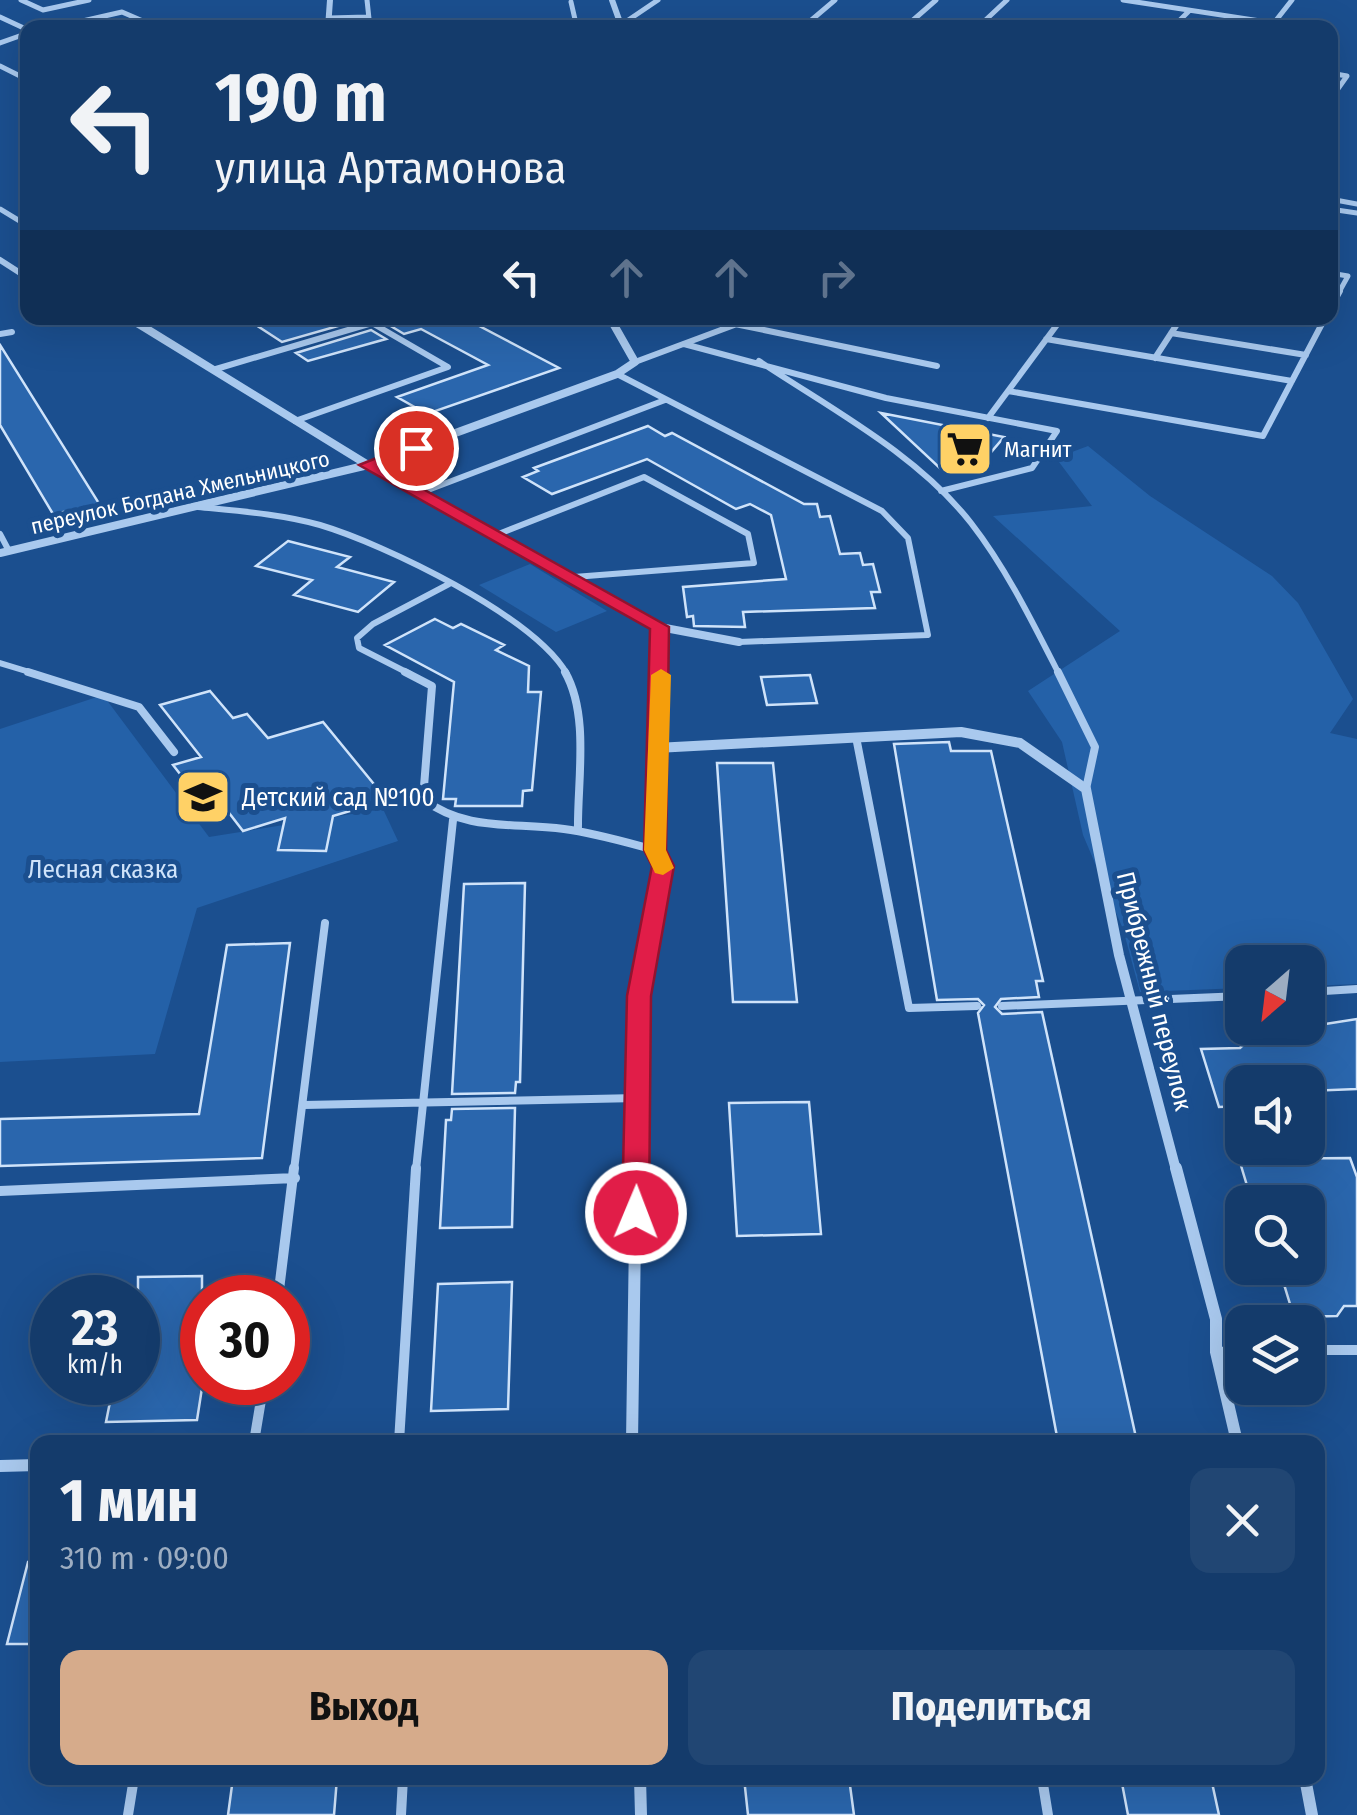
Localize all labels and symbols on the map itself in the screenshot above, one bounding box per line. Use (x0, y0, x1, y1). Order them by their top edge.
pin (374, 406, 459, 491)
supermarket icon: Магнит (935, 419, 995, 479)
place label: Магнит (1004, 436, 1071, 463)
street label: переулок Богдана Хмельницкого (28, 445, 332, 540)
school or university icon: Детский сад №100 (173, 767, 233, 827)
place label: Детский сад №100 (241, 783, 434, 813)
park label: Лесная сказка (28, 855, 178, 885)
street label: Прибрежный переулок (1110, 869, 1198, 1114)
north arrow (1225, 945, 1325, 1045)
position arrow (584, 1161, 688, 1265)
speed limit sign: 30 (180, 1275, 310, 1405)

